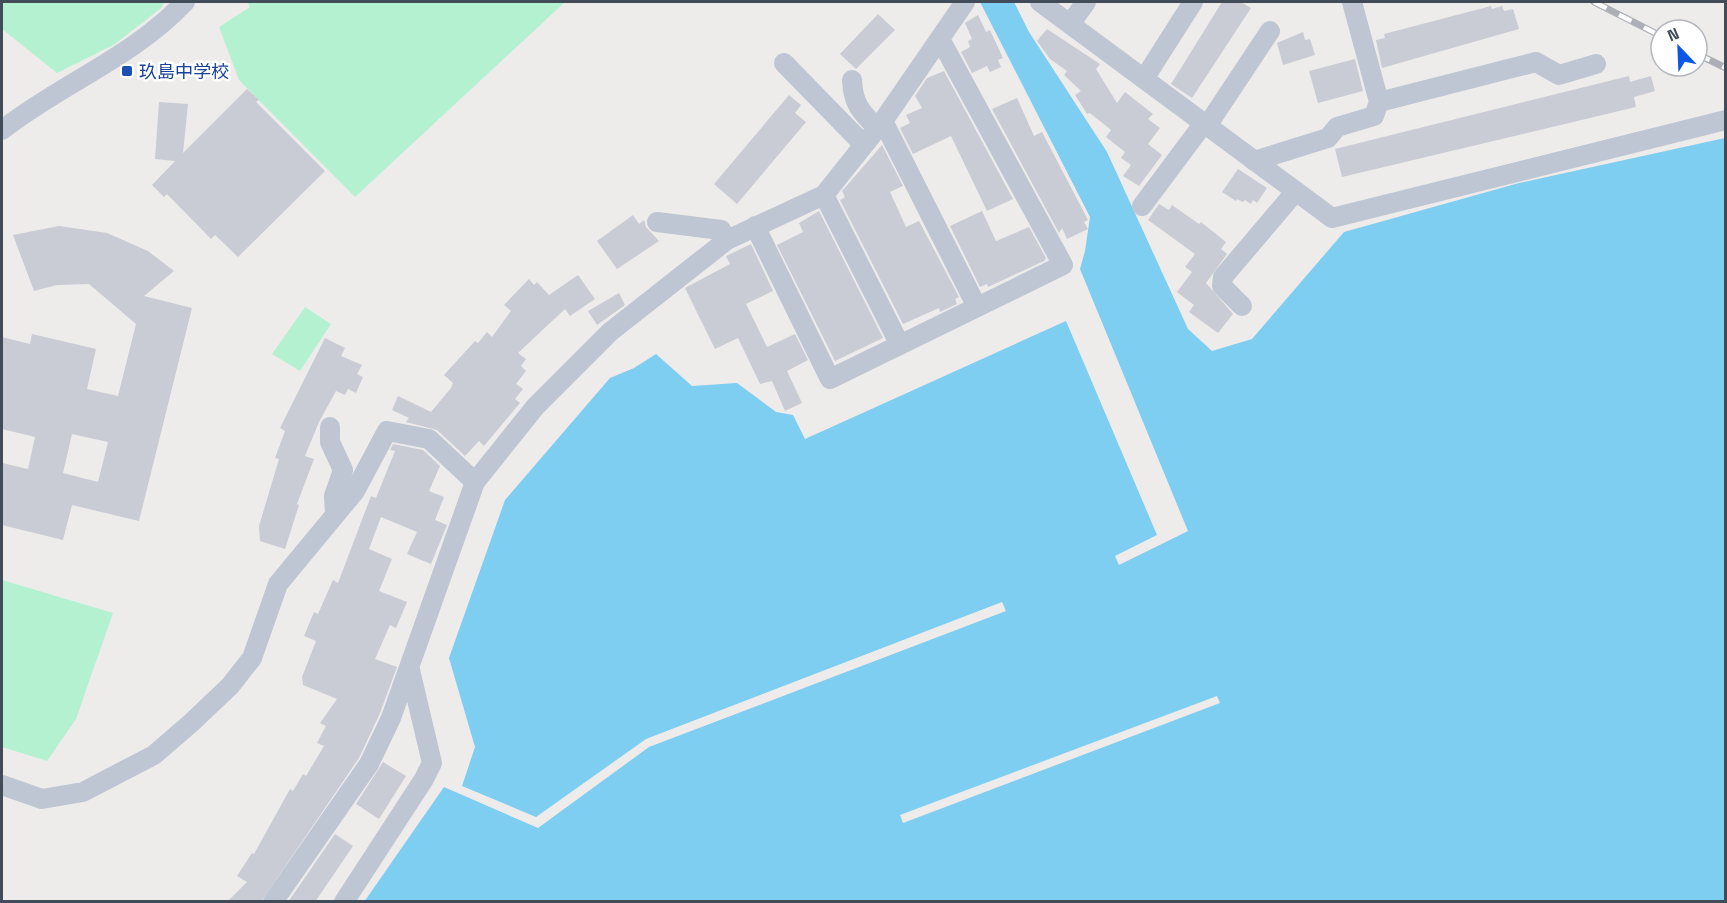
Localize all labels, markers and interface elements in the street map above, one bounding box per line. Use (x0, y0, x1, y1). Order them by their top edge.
north arrow (1649, 18, 1709, 78)
text: N (1664, 23, 1682, 46)
place label: 玖島中学校 (139, 60, 229, 83)
marker: 玖島中学校 (120, 64, 134, 78)

